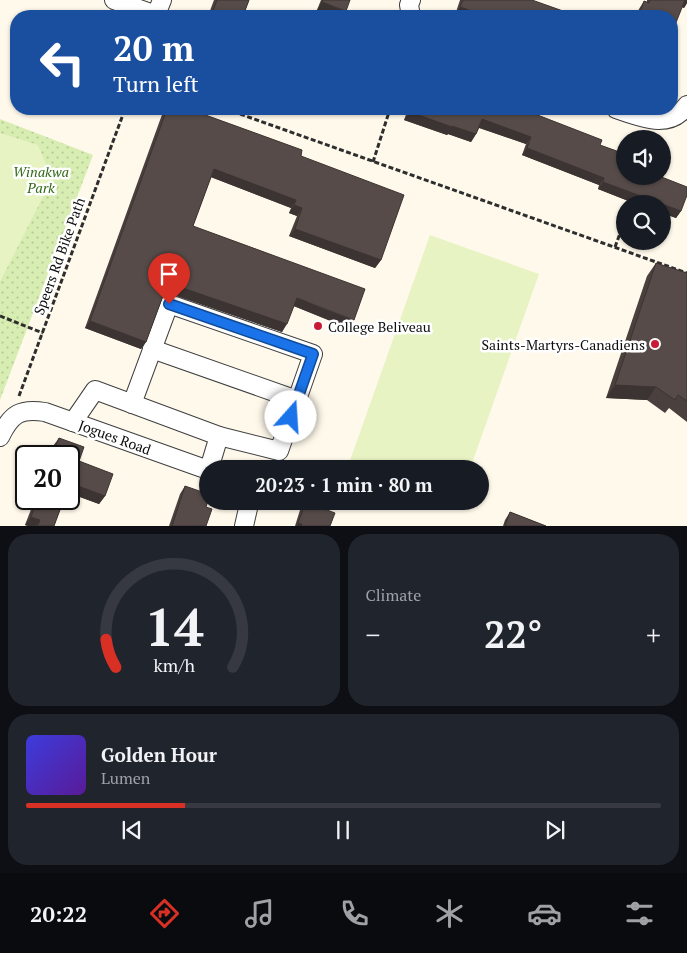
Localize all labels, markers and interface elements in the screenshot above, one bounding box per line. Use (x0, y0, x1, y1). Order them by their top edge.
text: 20 m (113, 25, 194, 71)
icon: left (30, 30, 95, 95)
text: Turn left (113, 69, 199, 98)
map controls (616, 130, 671, 250)
button: sound (616, 130, 671, 185)
park label: Winakwa Park (13, 162, 69, 197)
street label: Speers Rd Bike Path (29, 195, 89, 317)
button: search (616, 195, 671, 250)
pin (148, 253, 190, 304)
icon: arrive (155, 260, 183, 288)
place label: College Beliveau (328, 317, 431, 336)
marker: College Beliveau (312, 320, 324, 332)
place label: Saints-Martyrs-Canadiens (482, 335, 645, 354)
marker: Saints-Martyrs-Canadiens (649, 338, 661, 350)
position arrow (264, 390, 316, 442)
street label: Jogues Road (76, 415, 154, 459)
speed limit sign: 20 (15, 445, 80, 510)
text: 20:23 · 1 min · 80 m (255, 472, 433, 497)
text: Climate (366, 584, 421, 606)
text: 14 (144, 592, 204, 661)
text: 22° (484, 609, 543, 659)
text: − (366, 616, 380, 653)
text: + (646, 616, 661, 653)
text: km/h (153, 653, 195, 677)
text: Golden Hour (101, 742, 217, 767)
text: Lumen (101, 767, 150, 789)
icon: previous (118, 816, 146, 844)
icon: pause (329, 816, 357, 844)
icon: next (541, 816, 569, 844)
icon: directions (147, 896, 182, 931)
icon: music (242, 896, 277, 931)
icon: phone (337, 896, 372, 931)
icon: climate (432, 896, 467, 931)
icon: car (527, 896, 562, 931)
icon: filters (622, 896, 657, 931)
text: 20:22 (30, 899, 87, 928)

